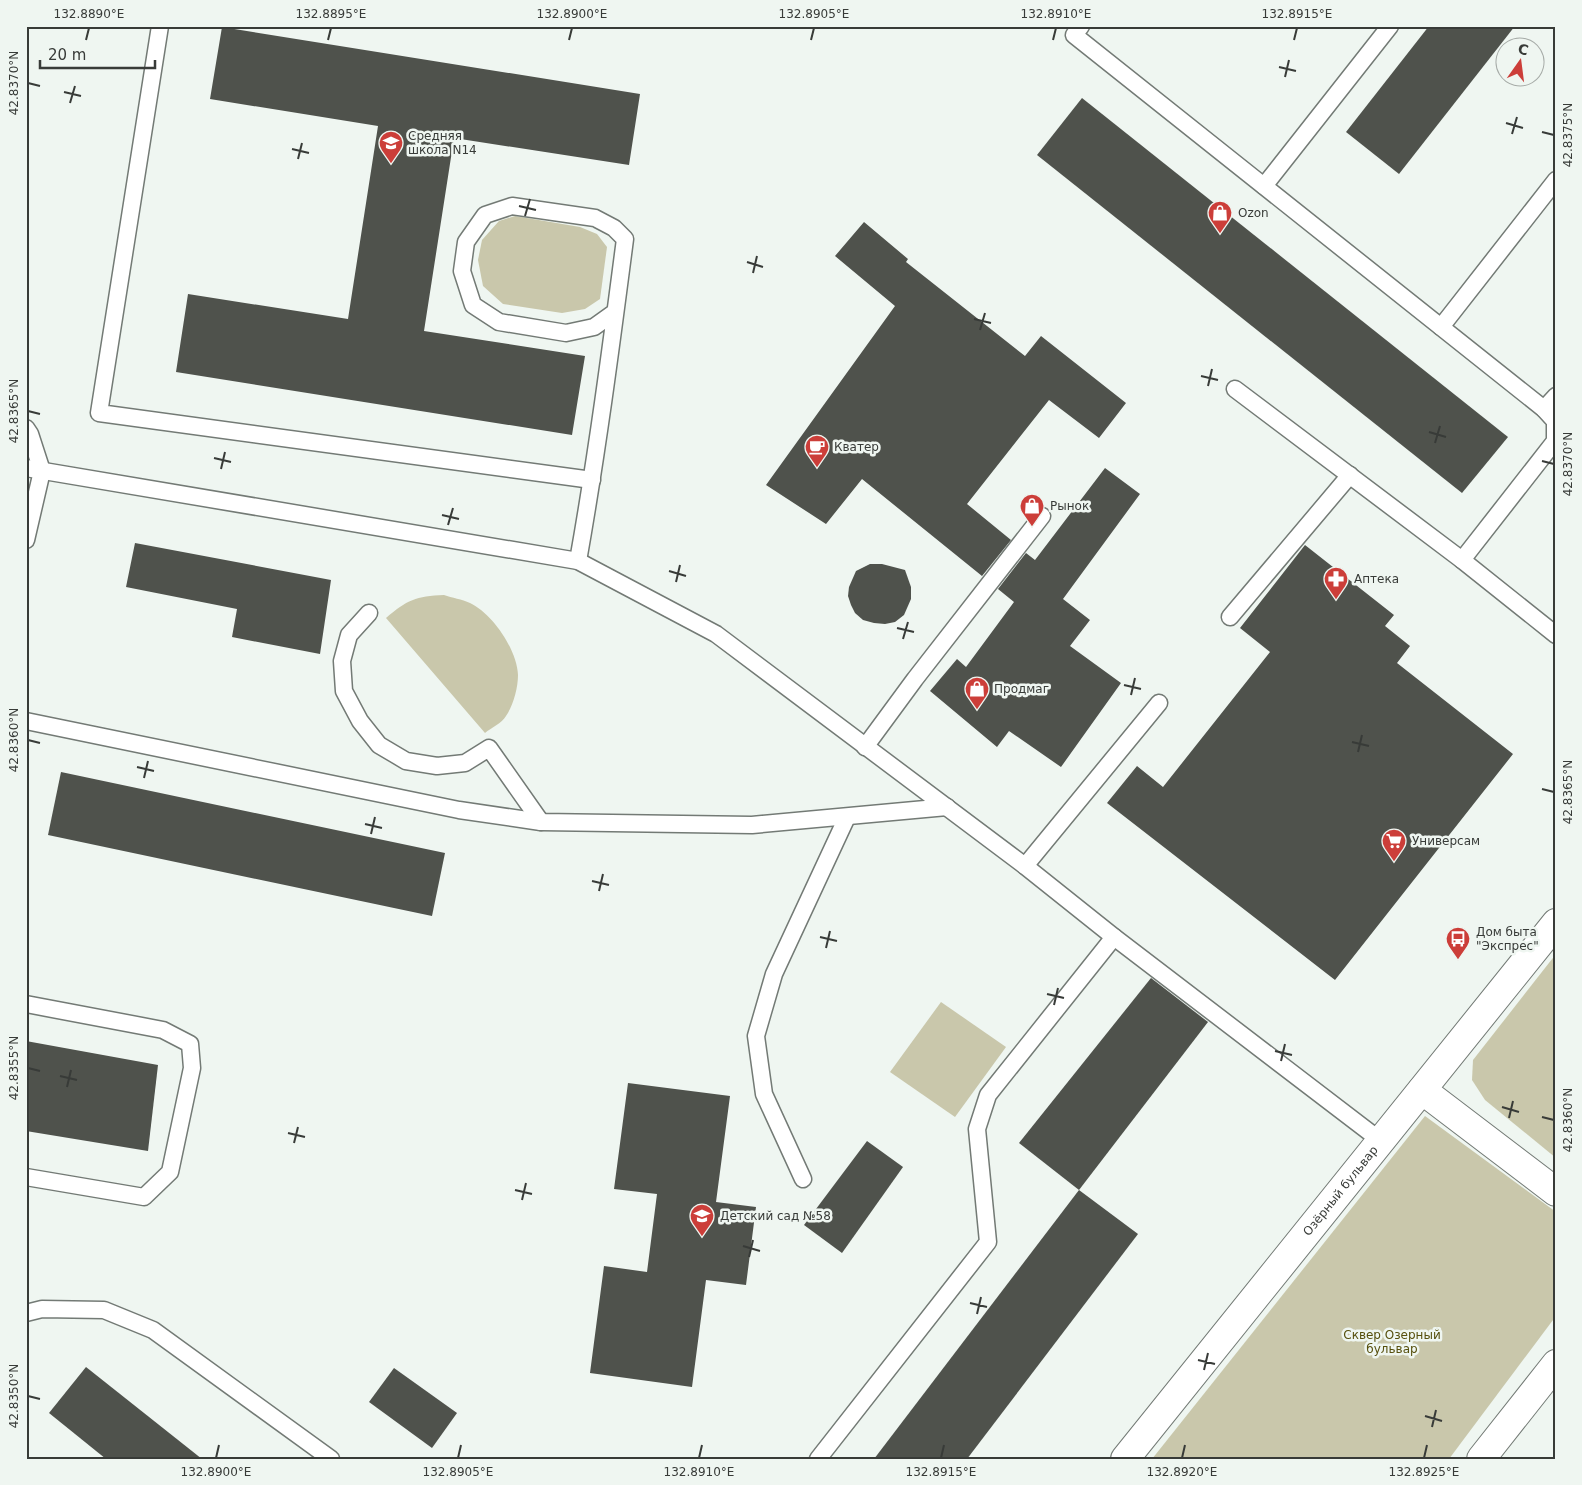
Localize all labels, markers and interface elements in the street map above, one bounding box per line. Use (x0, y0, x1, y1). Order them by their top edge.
text: 132.8890°E (54, 7, 124, 21)
text: 132.8895°E (296, 7, 366, 21)
text: 132.8900°E (537, 7, 607, 21)
text: 132.8905°E (779, 7, 849, 21)
text: 132.8910°E (1021, 7, 1091, 21)
text: 132.8915°E (1262, 7, 1332, 21)
scale bar (40, 38, 155, 70)
north arrow (1494, 38, 1544, 88)
text: С (1516, 40, 1530, 58)
text: 20 m (48, 46, 86, 64)
text: 42.8370°N (7, 51, 21, 115)
text: 42.8375°N (1561, 103, 1575, 167)
place label: Средняя школа N14 (408, 129, 477, 157)
school or university icon: Средняя школа N14 (378, 130, 404, 164)
shop icon: Ozon (1207, 200, 1233, 234)
place label: Ozon (1238, 206, 1269, 220)
text: 42.8365°N (7, 379, 21, 443)
text: 42.8370°N (1561, 432, 1575, 496)
cafe icon: Кватер (804, 434, 830, 468)
place label: Кватер (834, 440, 879, 454)
shop icon: Рынок (1019, 493, 1045, 527)
place label: Рынок (1050, 499, 1089, 513)
pharmacy icon: Аптека (1323, 566, 1349, 600)
place label: Аптека (1354, 572, 1399, 586)
shop icon: Продмаг (964, 676, 990, 710)
place label: Продмаг (994, 682, 1049, 696)
text: 42.8360°N (7, 708, 21, 772)
text: 42.8365°N (1561, 760, 1575, 824)
supermarket icon: Универсам (1381, 828, 1407, 862)
place label: Универсам (1412, 834, 1480, 848)
place label: Дом быта "Экспрес" (1476, 925, 1539, 953)
bus stop icon: Дом быта "Экспрес" (1445, 926, 1471, 960)
text: 42.8355°N (7, 1036, 21, 1100)
text: 42.8360°N (1561, 1088, 1575, 1152)
street label: Озёрный бульвар (1300, 1143, 1381, 1239)
school or university icon: Детский сад №58 (689, 1203, 715, 1237)
place label: Детский сад №58 (720, 1209, 831, 1223)
park label: Сквер Озерный бульвар (1343, 1328, 1441, 1356)
text: 42.8350°N (7, 1364, 21, 1428)
text: 132.8900°E (181, 1465, 251, 1479)
text: 132.8905°E (423, 1465, 493, 1479)
text: 132.8910°E (664, 1465, 734, 1479)
text: 132.8915°E (906, 1465, 976, 1479)
text: 132.8920°E (1147, 1465, 1217, 1479)
text: 132.8925°E (1389, 1465, 1459, 1479)

